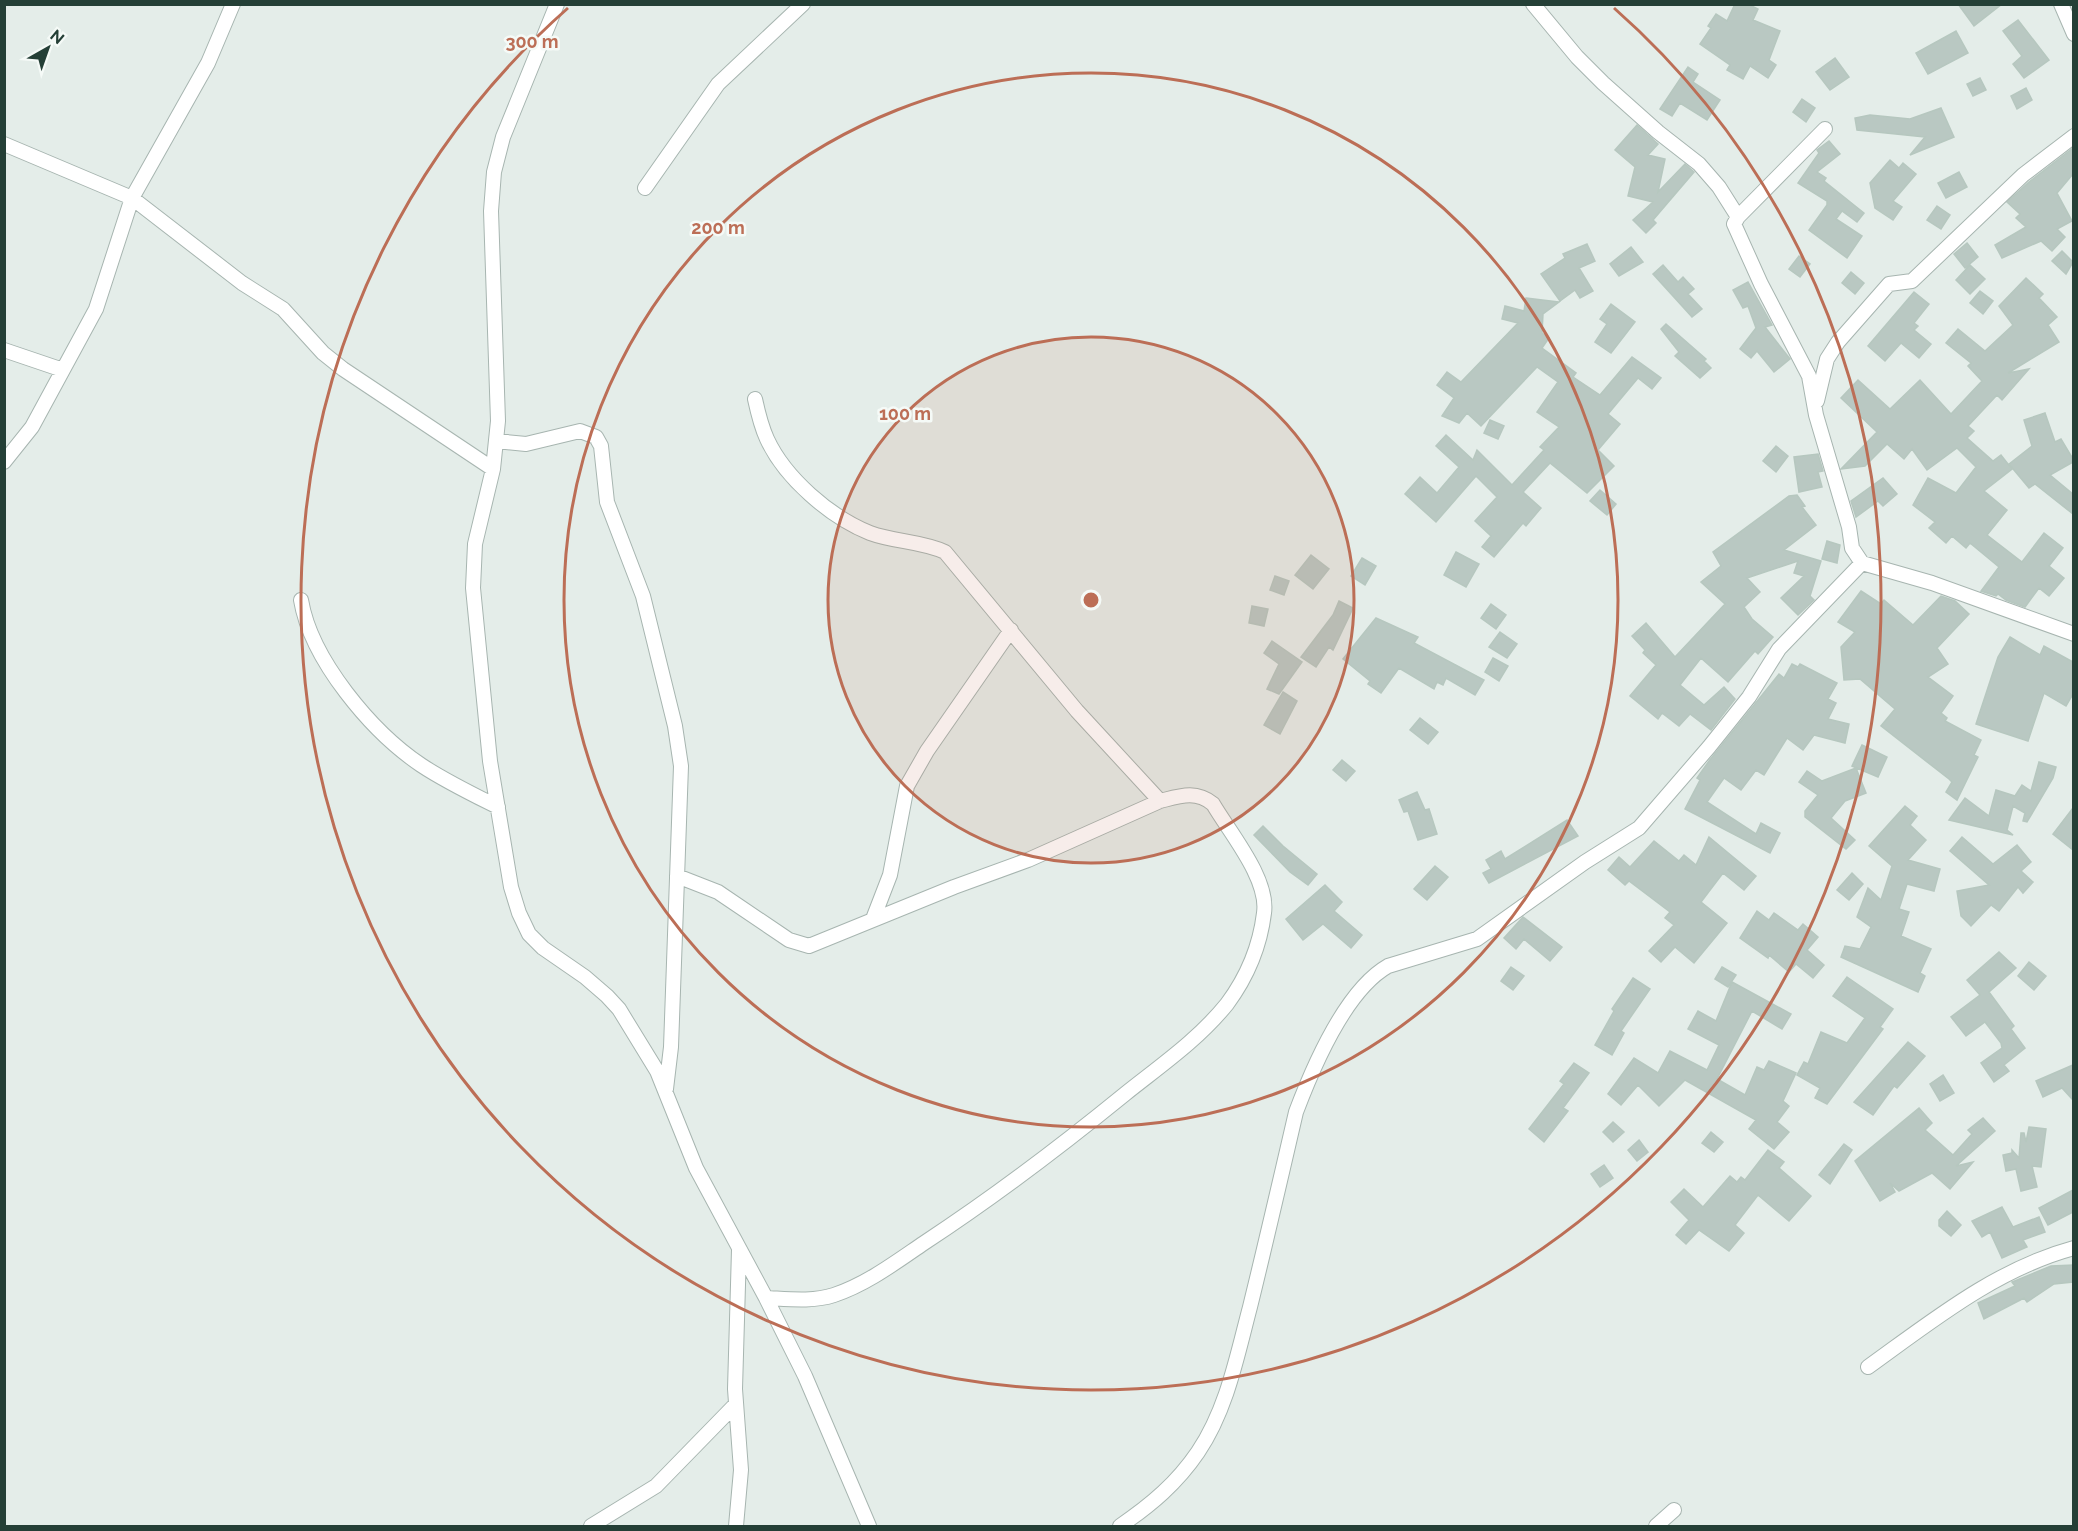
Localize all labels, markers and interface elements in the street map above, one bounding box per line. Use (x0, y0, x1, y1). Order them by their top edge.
north arrow (18, 18, 78, 78)
text: N (47, 26, 68, 48)
text: 300 m (505, 31, 559, 52)
text: 200 m (691, 217, 745, 238)
text: 100 m (879, 403, 931, 424)
centre of rings (1081, 590, 1101, 610)

